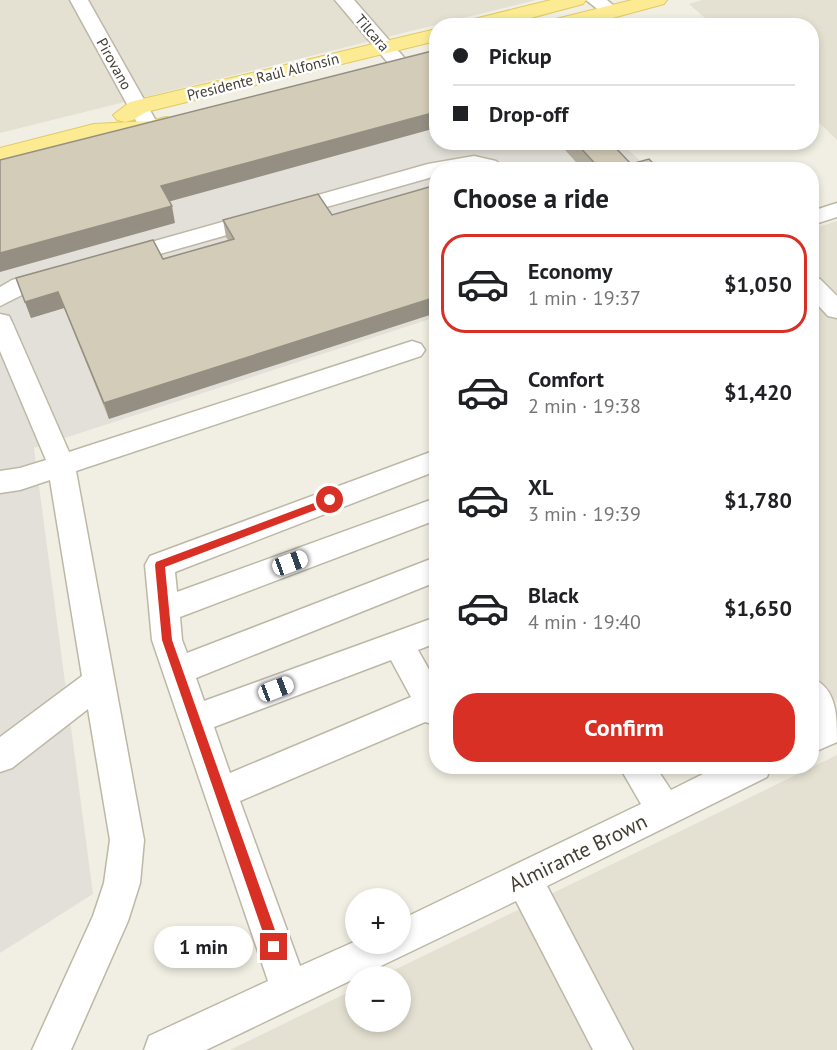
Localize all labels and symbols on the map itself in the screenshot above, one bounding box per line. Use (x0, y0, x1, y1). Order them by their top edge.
street label: Tilcara (351, 10, 394, 55)
street label: Pirovano (92, 35, 136, 93)
street label: Presidente Raúl Alfonsín (185, 48, 341, 105)
route start (316, 486, 343, 513)
car (270, 548, 310, 578)
car (256, 674, 296, 704)
street label: Almirante Brown (504, 807, 651, 898)
callout: 1 min (154, 926, 253, 968)
route end (260, 933, 287, 960)

